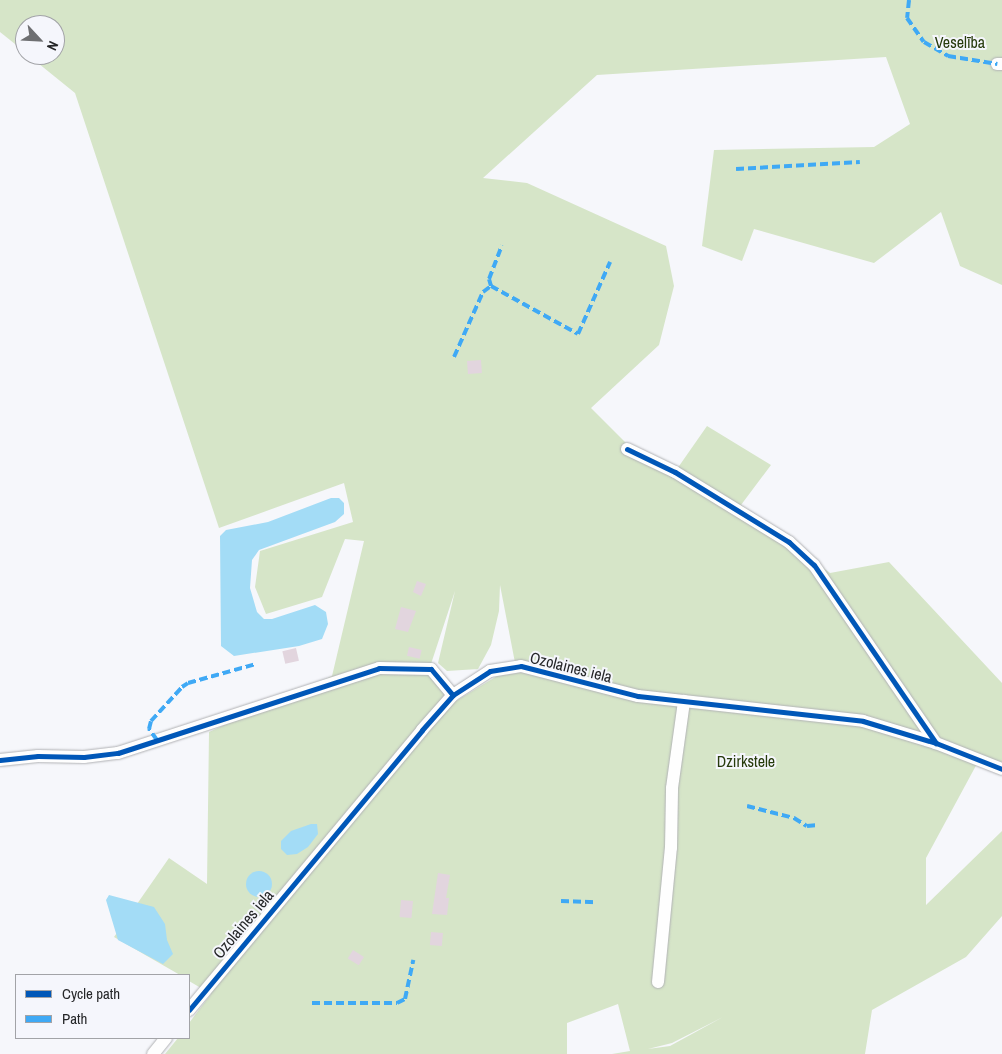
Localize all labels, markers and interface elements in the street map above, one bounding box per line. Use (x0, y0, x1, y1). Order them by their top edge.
north arrow (15, 15, 65, 65)
park label: Veselība (935, 32, 985, 52)
text: N (43, 38, 63, 53)
street label: Ozolaines iela (528, 648, 614, 686)
park label: Dzirkstele (717, 751, 775, 771)
street label: Ozolaines iela (209, 886, 277, 962)
legend (15, 974, 190, 1039)
text: Cycle path (62, 983, 120, 1004)
text: Path (62, 1008, 87, 1029)

